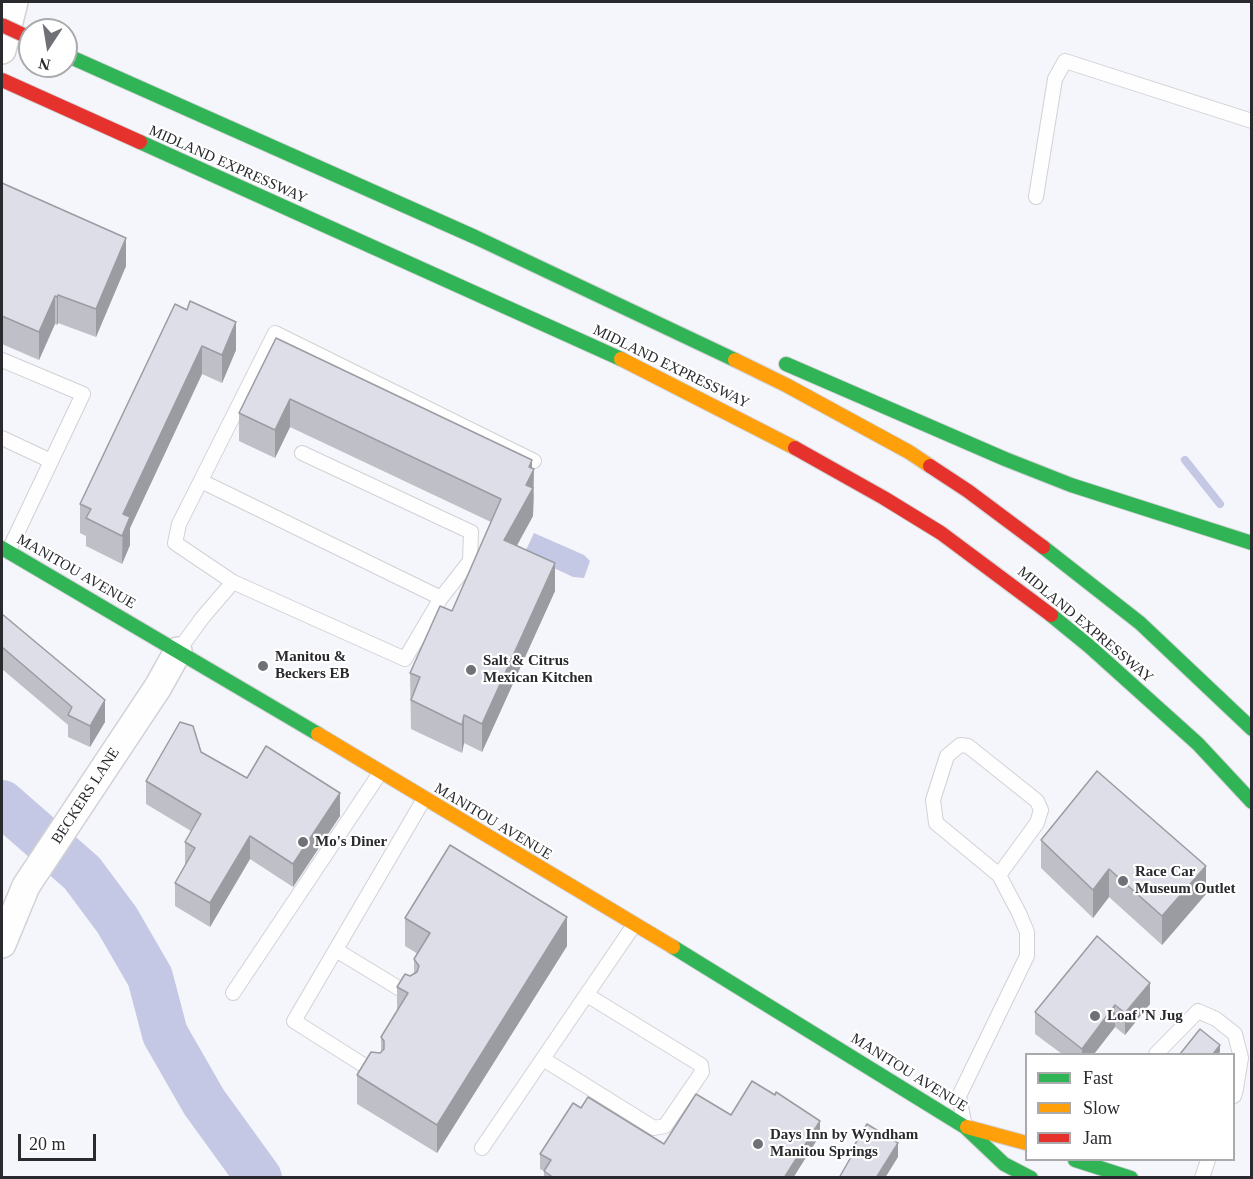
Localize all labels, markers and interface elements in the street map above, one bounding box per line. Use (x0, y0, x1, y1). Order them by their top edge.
north arrow (18, 18, 78, 78)
text: N (37, 55, 52, 74)
street label: MIDLAND EXPRESSWAY (146, 122, 310, 208)
street label: MIDLAND EXPRESSWAY (590, 321, 752, 413)
street label: MANITOU AVENUE (13, 531, 139, 613)
street label: MIDLAND EXPRESSWAY (1014, 563, 1156, 687)
place label: Manitou & Beckers EB (275, 648, 350, 683)
place label: Salt & Citrus Mexican Kitchen (483, 652, 593, 687)
marker: Manitou & Beckers EB (256, 659, 270, 673)
marker: Salt & Citrus Mexican Kitchen (464, 663, 478, 677)
street label: BECKERS LANE (48, 744, 124, 848)
street label: MANITOU AVENUE (431, 780, 555, 864)
place label: Mo's Diner (315, 833, 387, 851)
marker: Mo's Diner (296, 835, 310, 849)
place label: Race Car Museum Outlet (1135, 863, 1235, 898)
marker: Race Car Museum Outlet (1116, 874, 1130, 888)
place label: Loaf 'N Jug (1107, 1007, 1183, 1025)
marker: Loaf 'N Jug (1088, 1009, 1102, 1023)
street label: MANITOU AVENUE (847, 1030, 971, 1116)
legend (1025, 1053, 1235, 1161)
text: Fast (1083, 1068, 1113, 1088)
text: Slow (1083, 1098, 1120, 1118)
scale bar (21, 1122, 99, 1160)
place label: Days Inn by Wyndham Manitou Springs (770, 1126, 918, 1161)
text: Jam (1083, 1128, 1112, 1148)
text: 20 m (29, 1134, 66, 1154)
marker: Days Inn by Wyndham Manitou Springs (751, 1137, 765, 1151)

